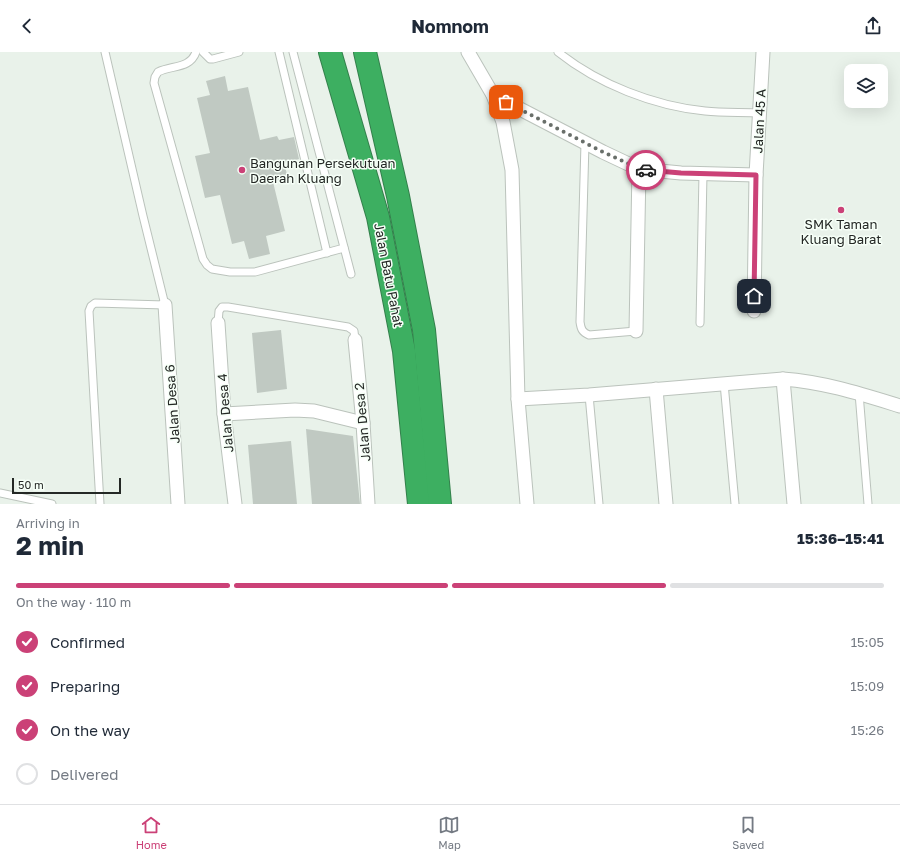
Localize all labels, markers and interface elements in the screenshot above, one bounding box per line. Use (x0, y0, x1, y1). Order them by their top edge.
icon: back (16, 15, 38, 37)
text: Nomnom (411, 15, 489, 37)
icon: share (862, 15, 884, 37)
map controls (844, 64, 888, 108)
button: layers (844, 64, 888, 108)
pin (489, 85, 523, 119)
street label: Jalan 45 A (749, 88, 769, 154)
icon: bag (495, 91, 517, 113)
courier (626, 150, 666, 190)
place label: Bangunan Persekutuan Daerah Kluang (250, 155, 396, 186)
icon: car (635, 159, 657, 181)
marker: Bangunan Persekutuan Daerah Kluang (237, 165, 247, 175)
marker: SMK Taman Kluang Barat (836, 205, 846, 215)
place label: SMK Taman Kluang Barat (801, 216, 881, 247)
street label: Jalan Batu Pahat (371, 222, 407, 328)
pin (737, 279, 771, 313)
icon: home (743, 285, 765, 307)
street label: Jalan Desa 6 (161, 364, 183, 444)
street label: Jalan Desa 4 (214, 373, 236, 453)
street label: Jalan Desa 2 (351, 382, 373, 462)
scale bar (12, 476, 121, 495)
text: 50 m (18, 478, 44, 491)
text: Arriving in (16, 515, 80, 531)
text: 15:36–15:41 (797, 529, 884, 547)
text: 2 min (16, 530, 84, 561)
text: On the way · 110 m (16, 594, 131, 610)
icon: check (16, 631, 38, 653)
text: Confirmed (50, 633, 125, 651)
text: 15:05 (851, 634, 884, 650)
icon: check (16, 675, 38, 697)
text: Preparing (50, 677, 120, 695)
text: 15:09 (850, 678, 884, 694)
icon: check (16, 719, 38, 741)
text: On the way (50, 721, 130, 739)
text: 15:26 (851, 722, 884, 738)
text: Delivered (50, 765, 118, 783)
tab: Home (136, 814, 167, 851)
tab: Map (438, 814, 461, 851)
tab: Saved (732, 814, 764, 851)

